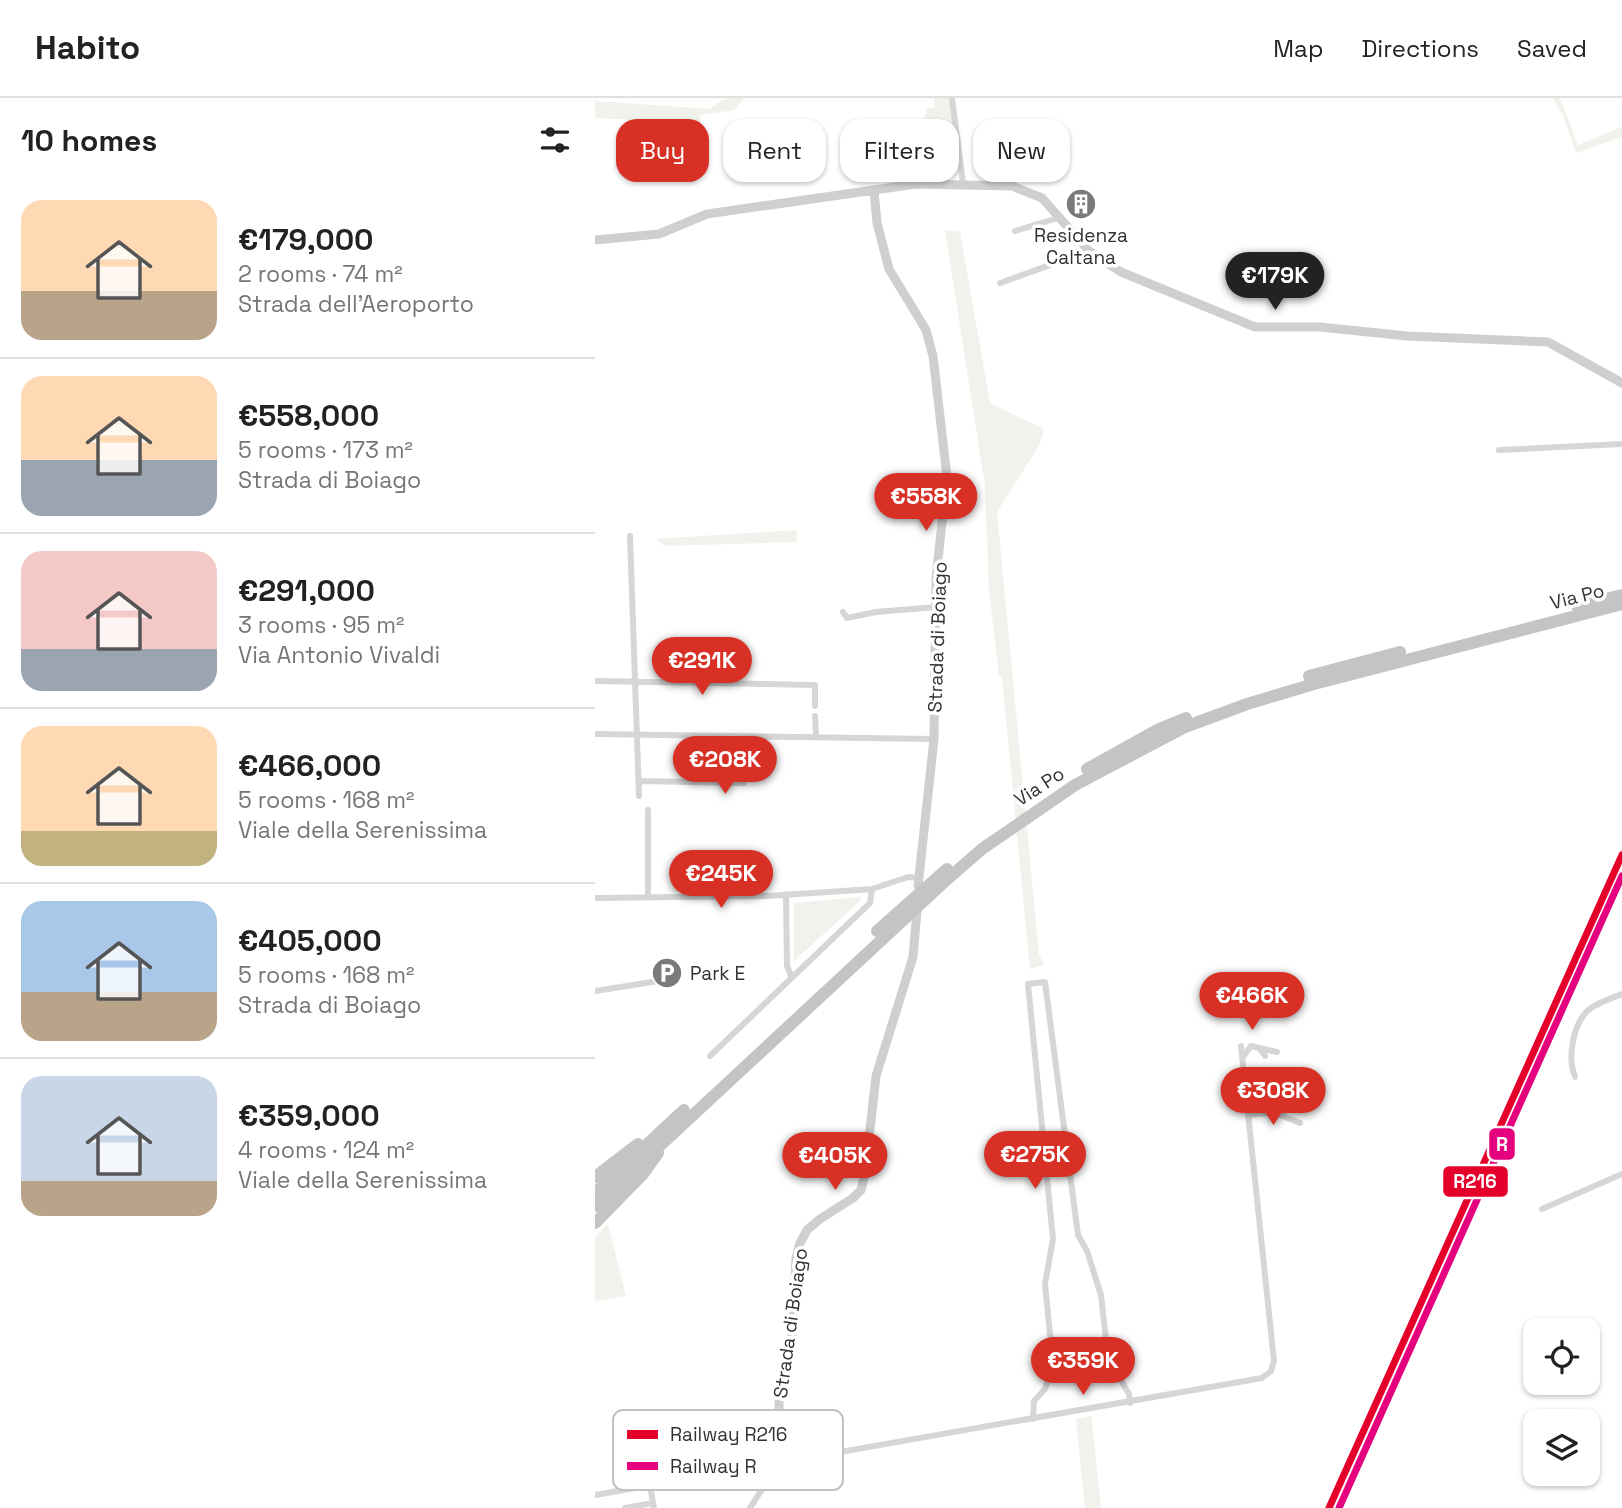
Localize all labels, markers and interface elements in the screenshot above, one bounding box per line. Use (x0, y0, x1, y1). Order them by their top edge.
text: Habito (35, 27, 140, 69)
text: Map (1273, 33, 1323, 64)
text: Directions (1361, 33, 1479, 64)
text: Saved (1517, 33, 1587, 64)
chip: Buy (616, 119, 709, 182)
chip: Rent (723, 119, 826, 182)
chip: Filters (840, 119, 959, 182)
chip: New (973, 119, 1070, 182)
text: 10 homes (21, 121, 157, 160)
icon: filters (536, 121, 574, 159)
building icon: Residenza Caltana (1064, 187, 1098, 221)
text: €179,000 (238, 220, 374, 259)
place label: Residenza Caltana (1034, 223, 1128, 270)
icon: home (77, 228, 161, 312)
pin: €179K (1226, 252, 1324, 312)
text: 2 rooms · 74 m² (238, 259, 403, 289)
text: €179K (1241, 260, 1309, 290)
text: Strada dell'Aeroporto (238, 289, 474, 319)
text: €558,000 (238, 396, 379, 435)
icon: home (77, 404, 161, 488)
text: 5 rooms · 173 m² (238, 435, 413, 465)
text: Strada di Boiago (238, 465, 421, 495)
pin: €558K (877, 474, 975, 533)
text: €558K (890, 481, 962, 511)
street label: Strada di Boiago (922, 561, 953, 713)
text: €291,000 (238, 571, 375, 610)
street label: Via Po (1547, 578, 1607, 615)
icon: home (77, 579, 161, 663)
text: 3 rooms · 95 m² (238, 610, 404, 640)
pin: €291K (653, 638, 751, 697)
text: Via Antonio Vivaldi (238, 640, 440, 670)
text: €291K (668, 645, 736, 675)
pin: €208K (676, 736, 774, 796)
text: €208K (689, 744, 761, 774)
text: €466,000 (238, 746, 381, 785)
icon: home (77, 754, 161, 838)
street label: Via Po (1009, 761, 1069, 812)
text: 5 rooms · 168 m² (238, 785, 415, 815)
text: Viale della Serenissima (238, 815, 487, 845)
pin: €245K (672, 850, 770, 910)
text: €245K (685, 858, 757, 888)
text: €405,000 (238, 921, 382, 960)
icon: home (77, 929, 161, 1013)
parking icon: Park E (650, 956, 684, 990)
text: 5 rooms · 168 m² (238, 960, 415, 990)
place label: Park E (690, 961, 745, 986)
pin: €466K (1203, 972, 1301, 1032)
text: €466K (1215, 980, 1289, 1010)
text: Strada di Boiago (238, 990, 421, 1020)
pin: €308K (1224, 1068, 1322, 1127)
text: €308K (1237, 1075, 1309, 1105)
text: €359,000 (238, 1096, 380, 1135)
icon: home (77, 1104, 161, 1188)
line badge: R (1488, 1127, 1516, 1161)
pin: €405K (786, 1132, 884, 1192)
pin: €275K (986, 1132, 1084, 1191)
text: R (1496, 1132, 1508, 1157)
text: 4 rooms · 124 m² (238, 1135, 414, 1165)
text: €275K (1000, 1139, 1070, 1169)
text: €405K (798, 1140, 872, 1170)
text: Viale della Serenissima (238, 1165, 487, 1195)
line badge: R216 (1442, 1165, 1509, 1198)
text: R216 (1453, 1169, 1497, 1194)
street label: Strada di Boiago (768, 1246, 813, 1400)
map controls (1523, 1318, 1600, 1486)
button: locate (1523, 1318, 1600, 1395)
pin: €359K (1034, 1338, 1132, 1397)
text: €359K (1047, 1345, 1119, 1375)
button: layers (1523, 1409, 1600, 1486)
legend (613, 1410, 843, 1490)
text: Railway R216 (670, 1422, 788, 1447)
text: Railway R (670, 1454, 756, 1479)

